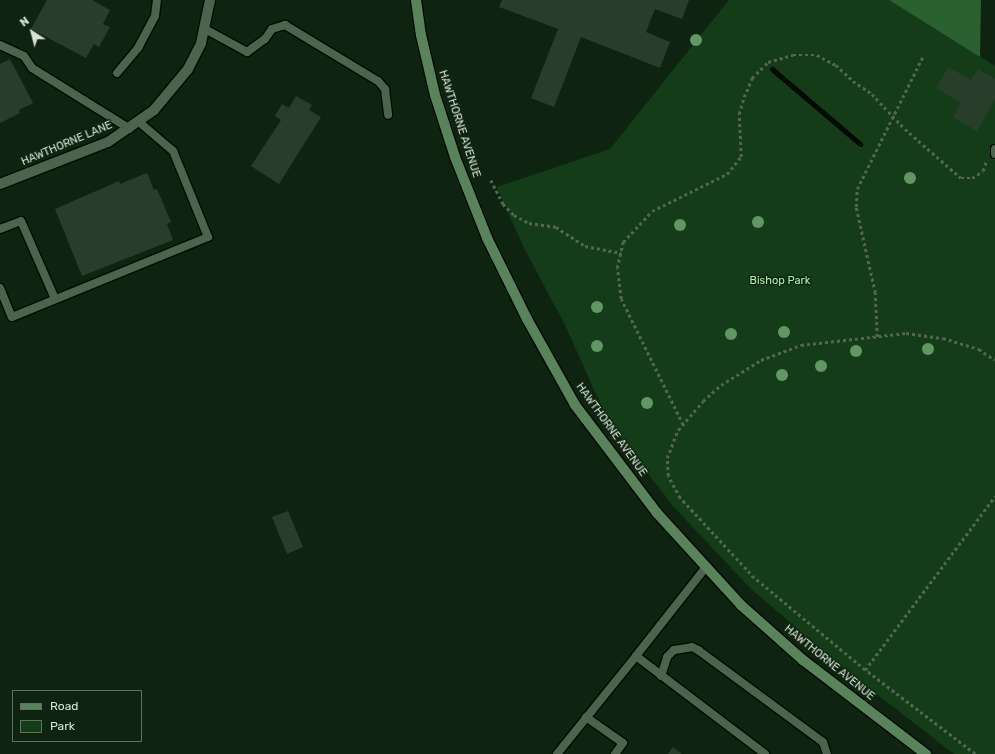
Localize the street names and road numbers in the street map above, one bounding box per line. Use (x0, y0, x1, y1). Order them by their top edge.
street label: HAWTHORNE AVENUE (435, 69, 483, 179)
street label: HAWTHORNE LANE (20, 119, 114, 169)
street label: HAWTHORNE AVENUE (573, 381, 649, 479)
street label: HAWTHORNE AVENUE (781, 623, 877, 703)

